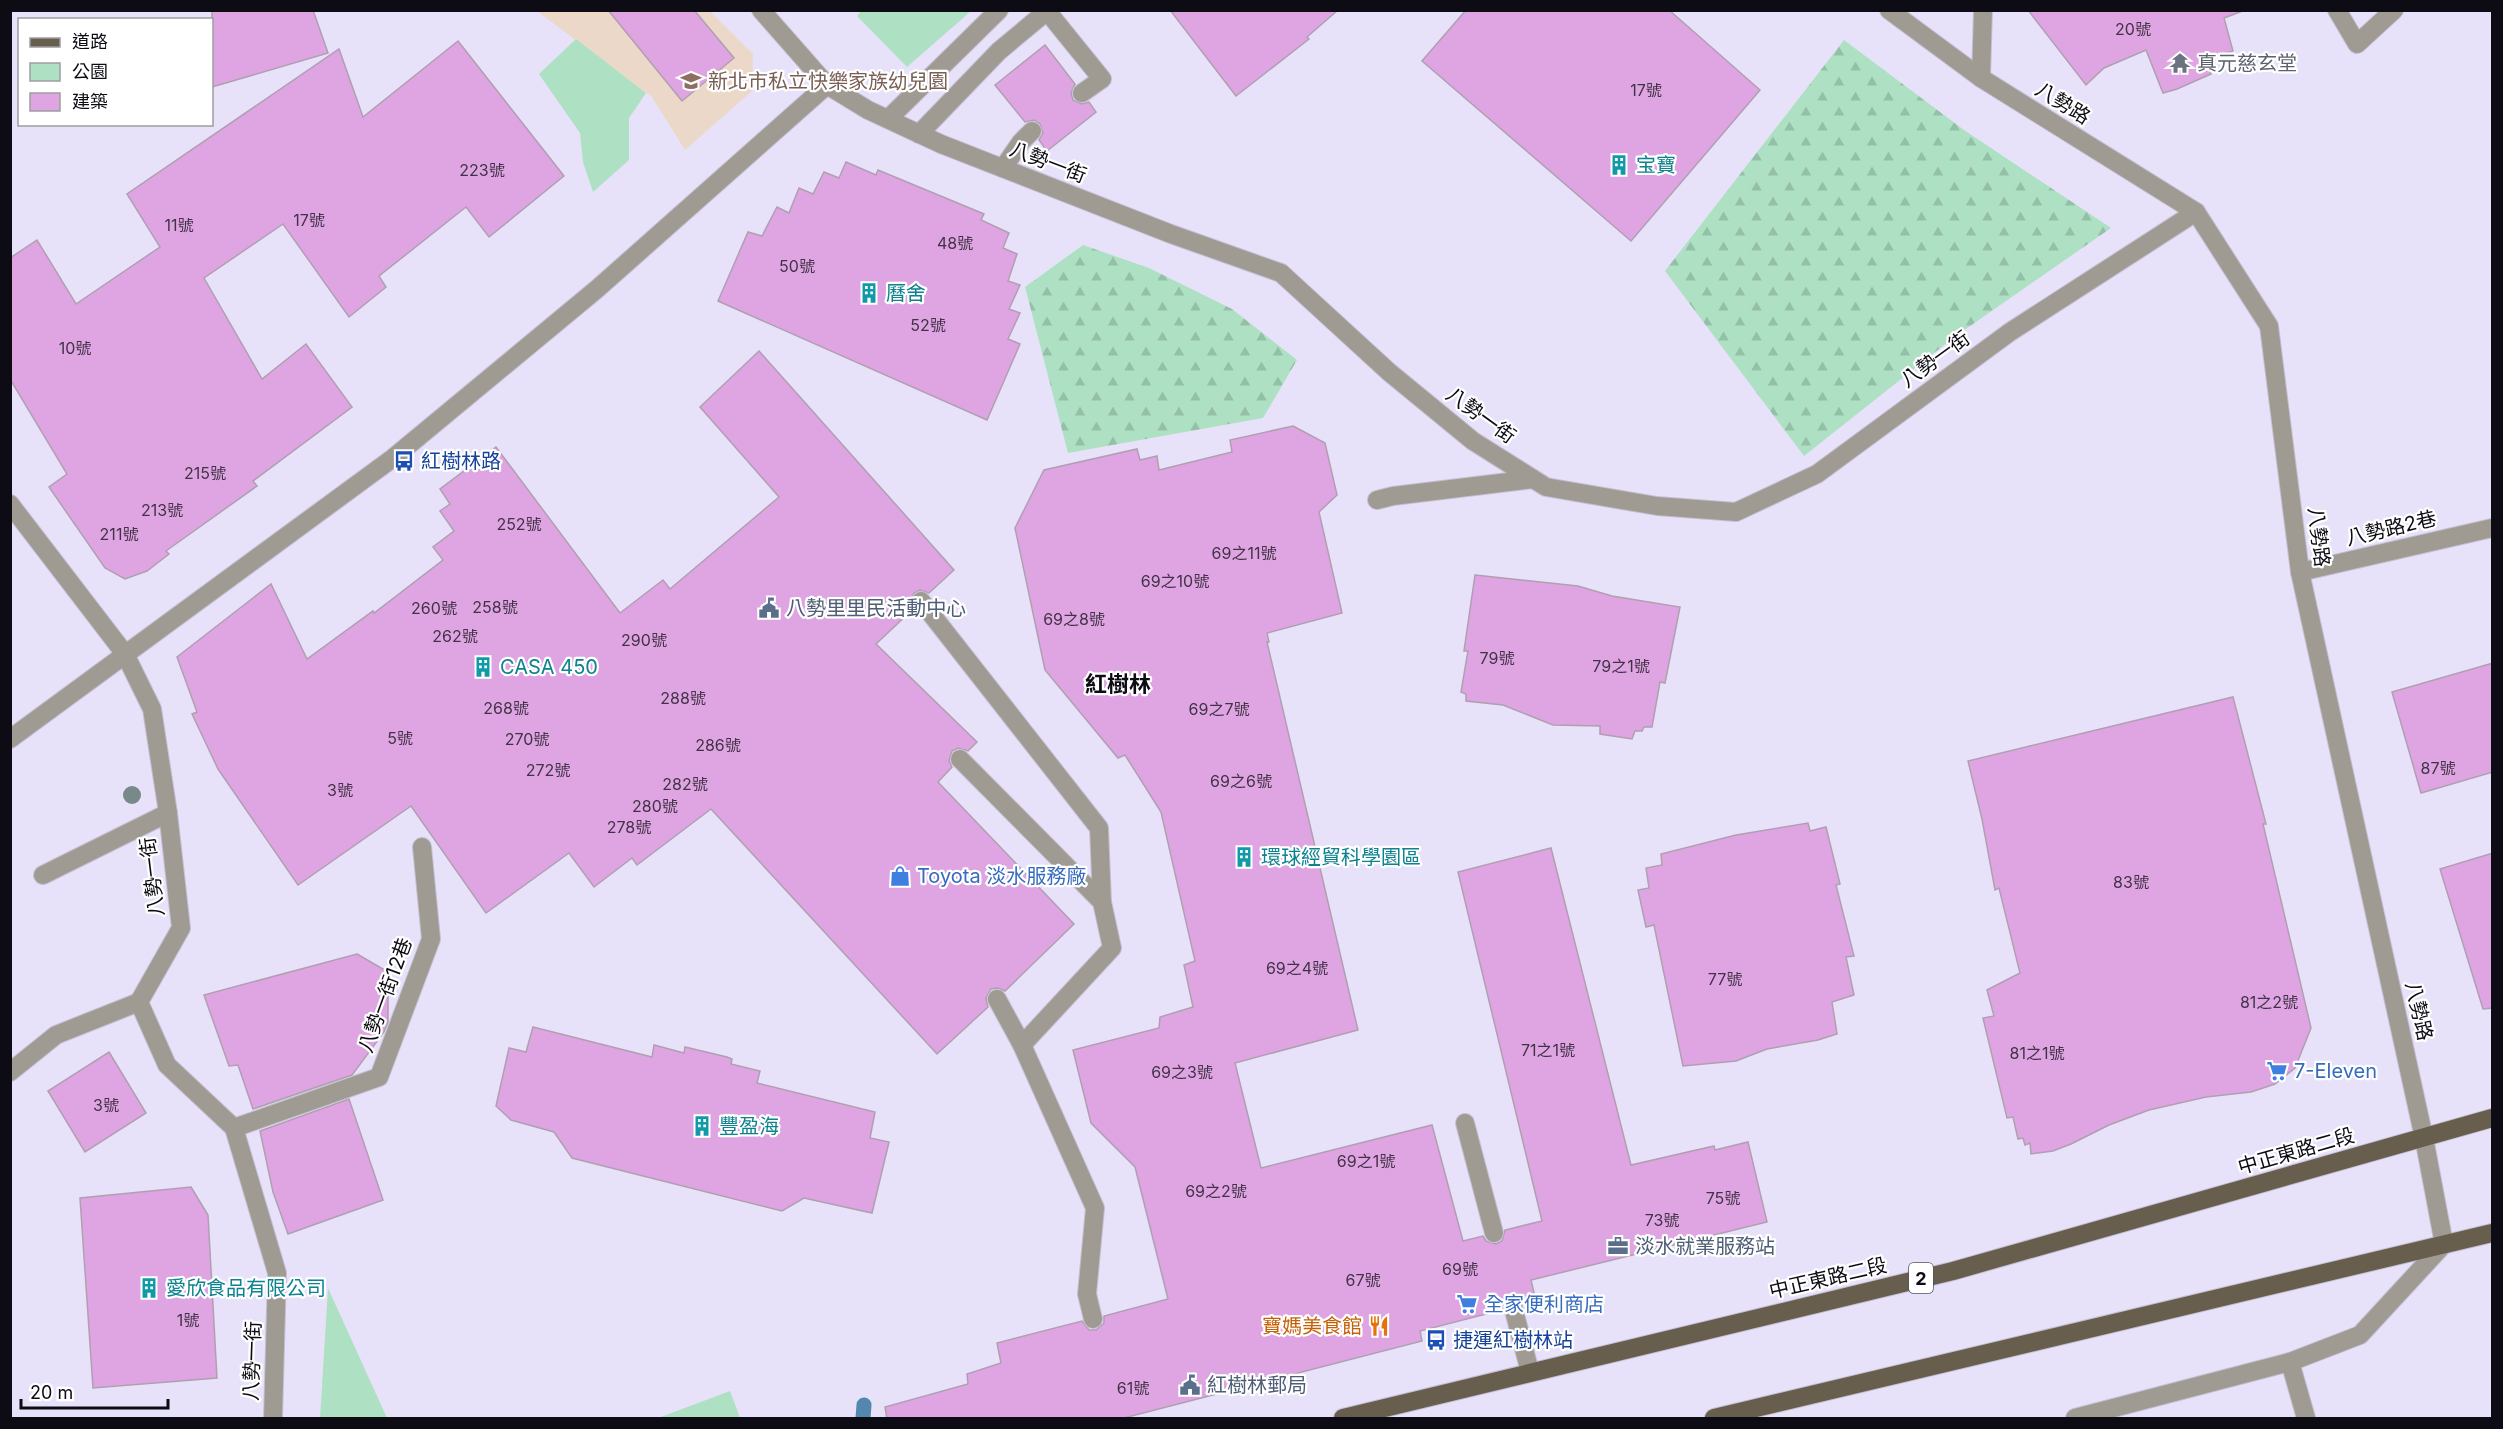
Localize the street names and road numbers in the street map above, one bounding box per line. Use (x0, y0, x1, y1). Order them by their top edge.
street label: 八勢路 (2031, 77, 2095, 129)
street label: 八勢一街 (1006, 136, 1090, 188)
street label: 八勢一街 (1896, 326, 1974, 392)
street label: 八勢一街 (1442, 382, 1520, 448)
street label: 八勢路 (2303, 506, 2335, 568)
street label: 八勢路2巷 (2343, 506, 2439, 550)
street label: 八勢一街 (135, 836, 169, 918)
street label: 八勢一街12巷 (353, 934, 417, 1056)
street label: 八勢路 (2401, 979, 2437, 1043)
street label: 中正東路二段 (2235, 1123, 2357, 1179)
street label: 中正東路二段 (1767, 1253, 1889, 1303)
road number: 2 (1909, 1263, 1933, 1293)
street label: 八勢一街 (239, 1321, 265, 1401)

